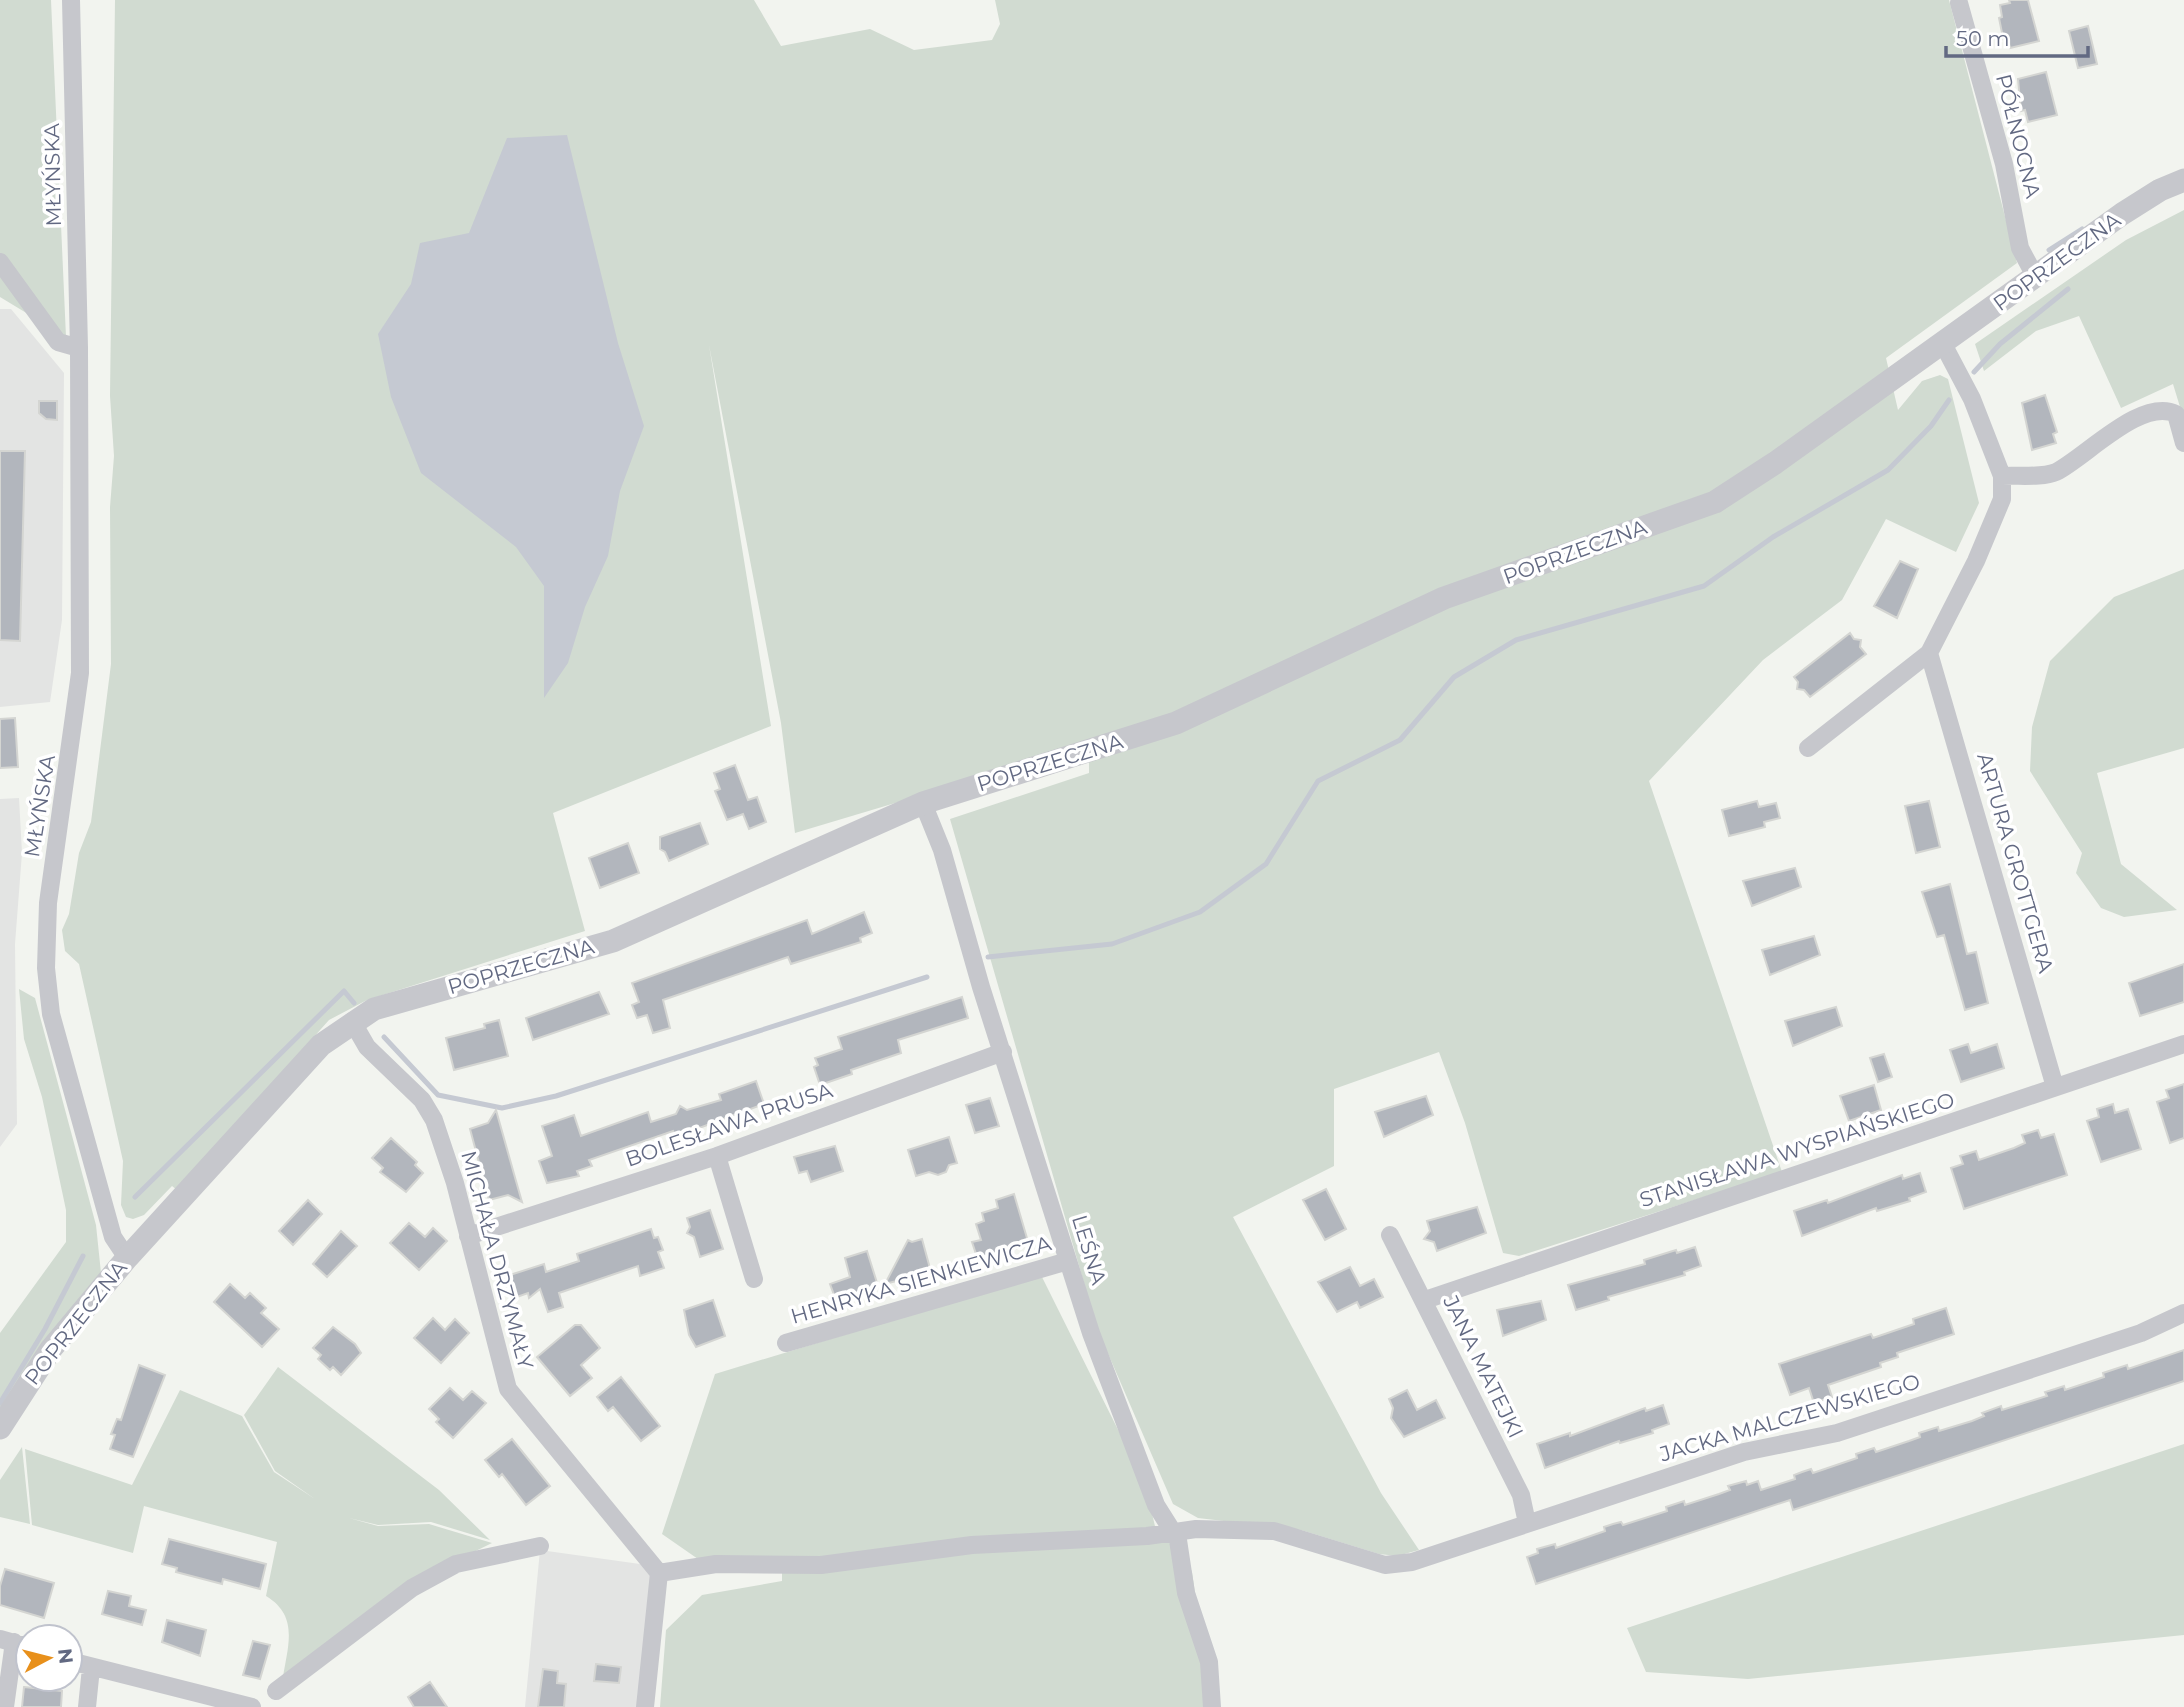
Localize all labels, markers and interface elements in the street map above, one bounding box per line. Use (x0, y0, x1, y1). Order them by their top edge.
scale bar (1946, 14, 2088, 58)
text: 50 m (1956, 26, 2010, 51)
street label: PÓŁNOCNA (1991, 71, 2046, 201)
street label: MŁYŃSKA (39, 122, 66, 227)
street label: POPRZECZNA (1988, 207, 2126, 316)
street label: POPRZECZNA (1500, 514, 1651, 589)
street label: POPRZECZNA (974, 728, 1127, 797)
street label: ARTURA GROTTGERA (1972, 750, 2059, 977)
street label: MŁYŃSKA (19, 752, 60, 859)
street label: POPRZECZNA (445, 933, 598, 999)
street label: BOLESŁAWA PRUSA (622, 1077, 837, 1172)
street label: STANISŁAWA WYSPIAŃSKIEGO (1636, 1087, 1957, 1212)
street label: MICHAŁA DRZYMAŁY (456, 1148, 539, 1372)
street label: LEŚNA (1067, 1212, 1112, 1289)
street label: HENRYKA SIENKIEWICZA (788, 1230, 1055, 1329)
street label: POPRZECZNA (19, 1255, 133, 1390)
street label: JANA MATEJKI (1438, 1291, 1529, 1442)
street label: JACKA MALCZEWSKIEGO (1656, 1368, 1923, 1467)
north arrow (14, 1623, 84, 1693)
text: N (53, 1647, 78, 1665)

